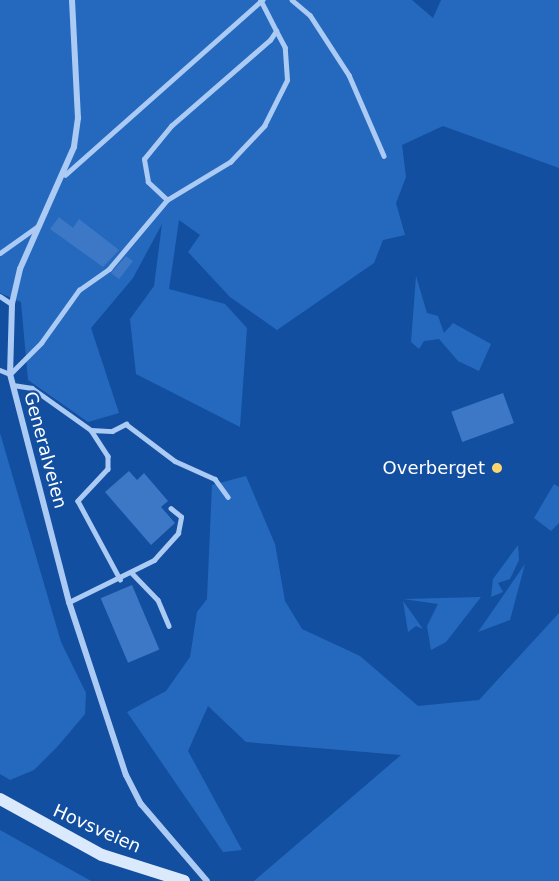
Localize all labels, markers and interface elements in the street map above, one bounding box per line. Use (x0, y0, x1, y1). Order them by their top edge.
street label: Generalveien (19, 389, 71, 511)
place label: Overberget (383, 457, 485, 479)
marker: Overberget (490, 461, 504, 475)
street label: Hovsveien (50, 800, 144, 858)

